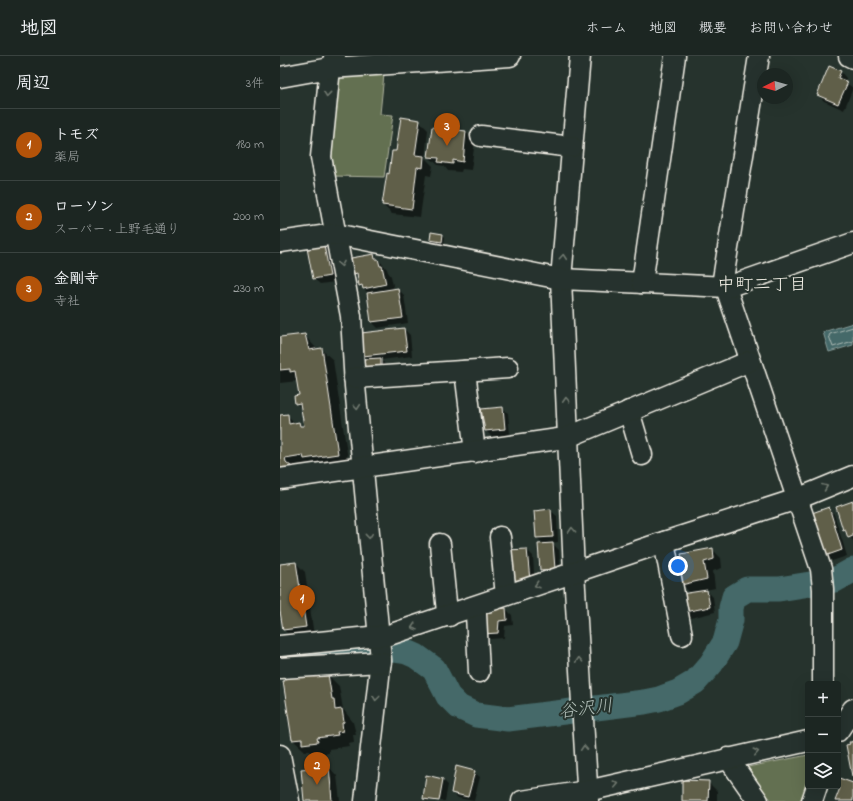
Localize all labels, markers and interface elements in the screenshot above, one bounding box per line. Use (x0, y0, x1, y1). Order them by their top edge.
text: 地図 (20, 16, 58, 43)
text: ホーム (586, 18, 627, 39)
text: 地図 (649, 18, 677, 39)
text: 概要 (699, 18, 727, 39)
text: お問い合わせ (749, 18, 833, 39)
north arrow (757, 68, 793, 104)
text: 周辺 (16, 71, 50, 96)
text: 3件 (246, 74, 264, 93)
one-way arrow (323, 91, 332, 97)
pin: 3 (434, 113, 460, 146)
text: トモズ (54, 124, 99, 146)
text: 1 (27, 135, 31, 154)
text: 180 m (236, 135, 264, 154)
text: 薬局 (54, 148, 80, 167)
text: ローソン (54, 196, 114, 218)
text: 2 (26, 207, 32, 226)
text: 200 m (233, 207, 264, 226)
text: スーパー · 上野毛通り (54, 220, 180, 239)
one-way arrow (558, 254, 567, 260)
one-way arrow (336, 261, 345, 267)
text: 金剛寺 (54, 268, 99, 290)
district label: 中町二丁目 (717, 273, 807, 299)
text: 3 (26, 279, 32, 298)
text: 230 m (233, 279, 264, 298)
text: 寺社 (54, 292, 80, 311)
one-way arrow (562, 397, 571, 403)
one-way arrow (352, 404, 361, 410)
one-way arrow (821, 484, 828, 492)
one-way arrow (568, 527, 577, 533)
one-way arrow (364, 533, 373, 539)
your location (668, 556, 688, 576)
one-way arrow (534, 580, 541, 588)
pin: 1 (289, 585, 315, 618)
one-way arrow (411, 622, 418, 631)
one-way arrow (575, 657, 584, 663)
map controls (805, 681, 841, 789)
button: + (805, 681, 841, 717)
water label: 谷沢川 (558, 694, 614, 726)
one-way arrow (372, 695, 381, 701)
button: − (805, 717, 841, 753)
one-way arrow (580, 745, 589, 751)
one-way arrow (753, 749, 759, 757)
pin: 2 (304, 752, 330, 785)
button: layers (805, 753, 841, 789)
one-way arrow (612, 781, 619, 789)

